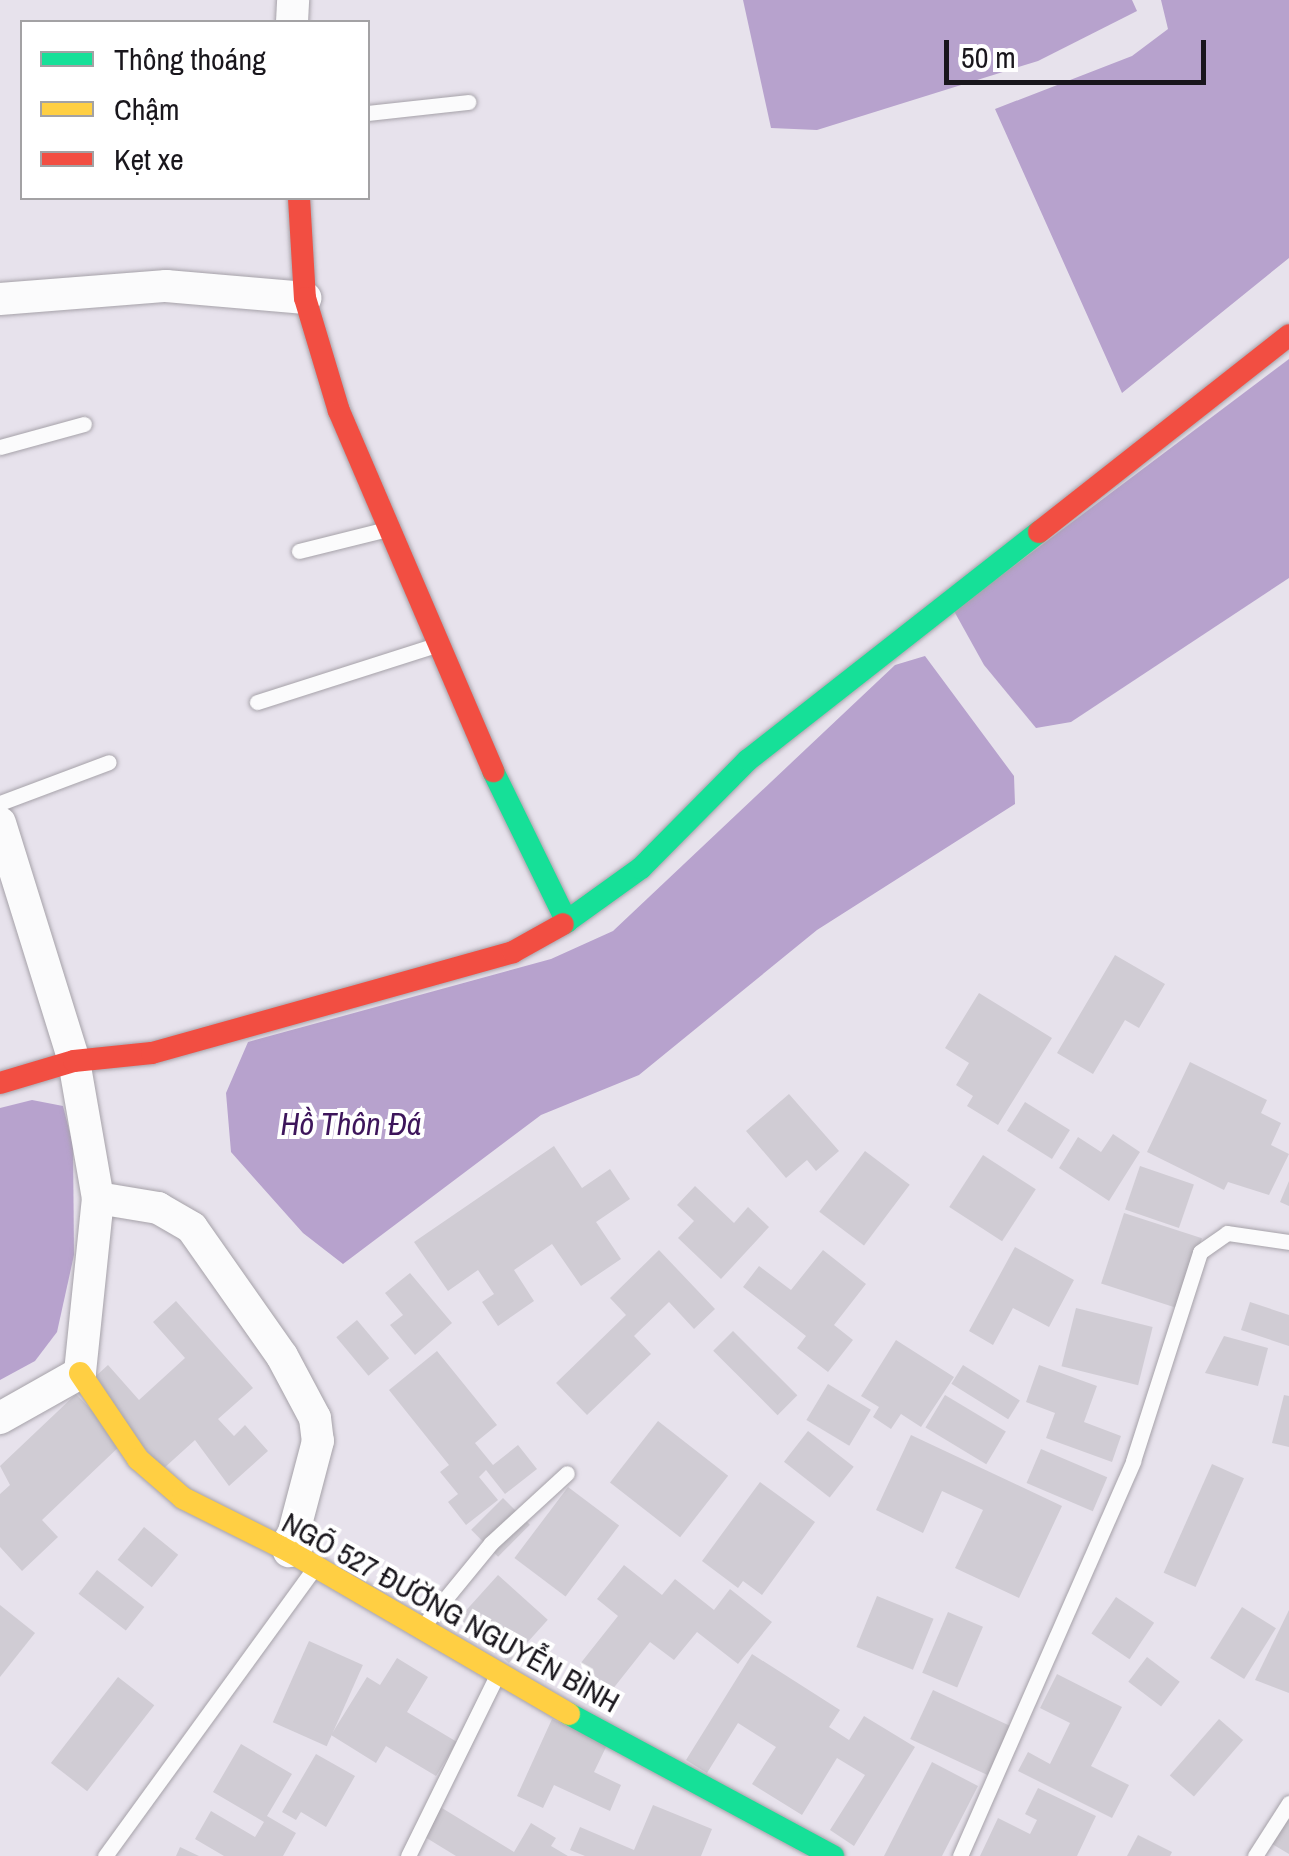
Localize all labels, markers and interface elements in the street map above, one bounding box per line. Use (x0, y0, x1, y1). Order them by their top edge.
legend (20, 20, 370, 200)
scale bar (949, 20, 1212, 82)
text: 50 m (961, 37, 1016, 77)
text: Thông thoáng (114, 39, 266, 79)
text: Chậm (114, 89, 180, 129)
text: Kẹt xe (114, 139, 184, 179)
water label: Hồ Thôn Đá (280, 1105, 422, 1143)
street label: NGÕ 527 ĐƯỜNG NGUYỄN BÌNH (276, 1504, 626, 1720)

